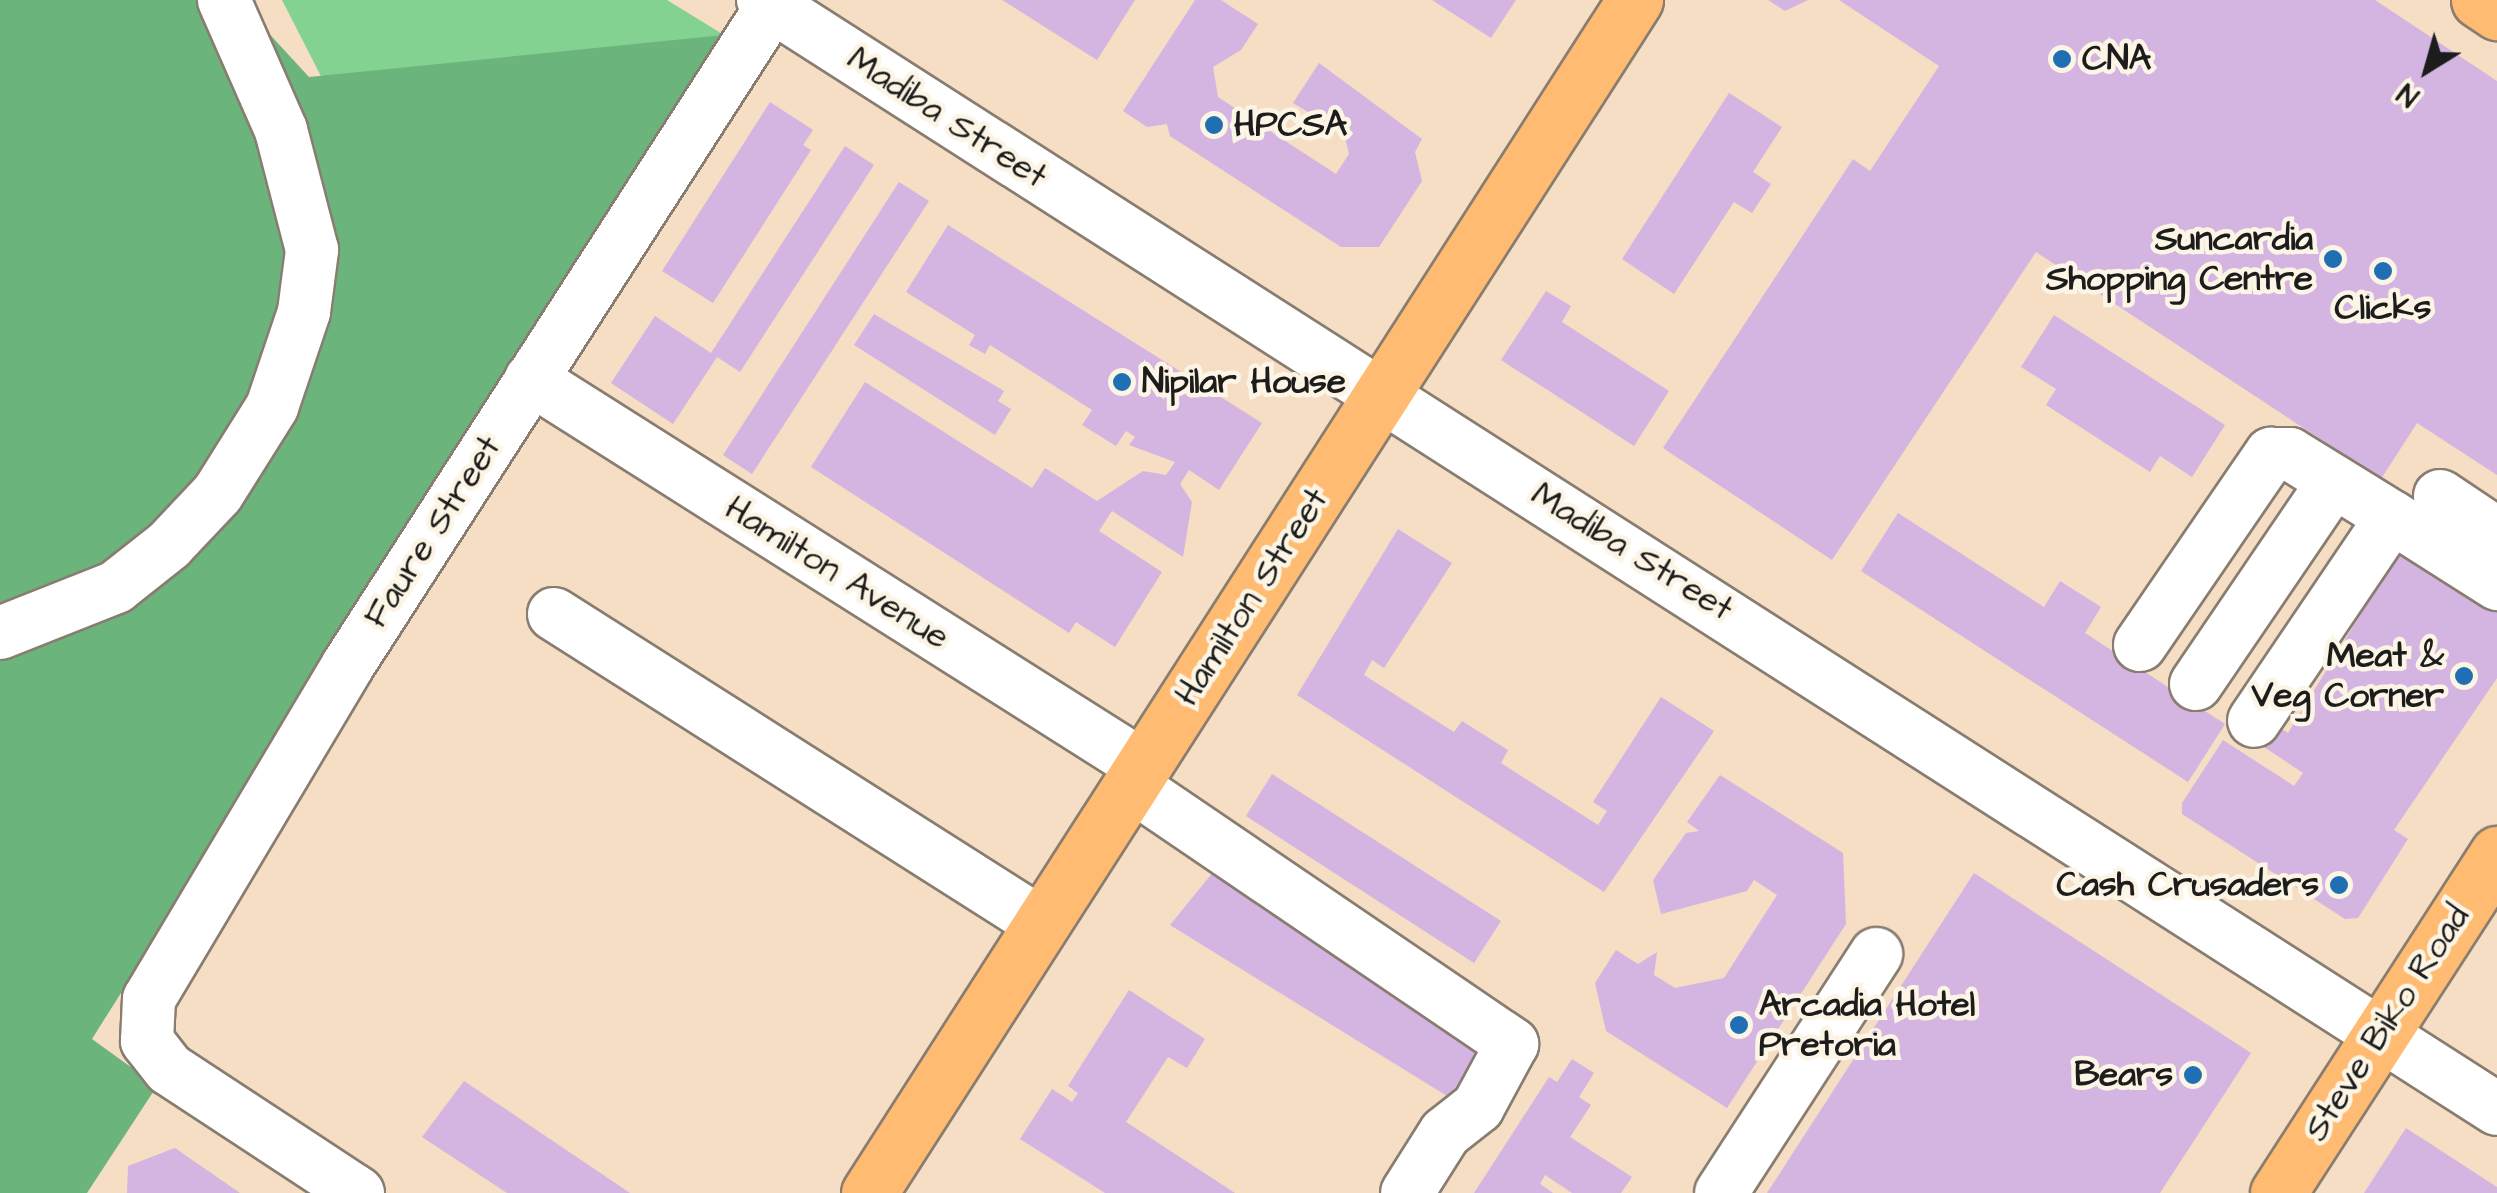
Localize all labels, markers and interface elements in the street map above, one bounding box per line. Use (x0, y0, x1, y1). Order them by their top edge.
north arrow (2377, 20, 2477, 120)
street label: Madiba Street (839, 38, 1055, 198)
place label: CNA (2082, 38, 2151, 80)
marker: CNA (2051, 48, 2073, 70)
text: N (2390, 74, 2427, 115)
place label: HPCSA (1234, 104, 1347, 146)
marker: HPCSA (1203, 114, 1225, 136)
place label: Suncardia Shopping Centre (2046, 218, 2313, 300)
marker: Suncardia Shopping Centre (2322, 248, 2344, 270)
marker: Clicks (2372, 260, 2394, 282)
place label: Clicks (2335, 287, 2431, 329)
place label: Nipilar House (1142, 361, 1346, 403)
marker: Nipilar House (1111, 371, 1133, 393)
street label: Faure Street (355, 428, 511, 636)
street label: Madiba Street (1524, 473, 1740, 631)
street label: Hamilton Street (1166, 481, 1338, 713)
street label: Hamilton Avenue (717, 487, 957, 659)
place label: Meat & Veg Corner (2252, 635, 2444, 717)
marker: Meat & Veg Corner (2453, 665, 2475, 687)
place label: Cash Crusaders (2056, 864, 2319, 906)
marker: Cash Crusaders (2328, 874, 2350, 896)
street label: Steve Biko Road (2295, 897, 2479, 1149)
place label: Arcadia Hotel Pretoria (1759, 984, 1975, 1066)
marker: Arcadia Hotel Pretoria (1728, 1014, 1750, 1036)
place label: Bears (2074, 1054, 2173, 1096)
marker: Bears (2182, 1064, 2204, 1086)

